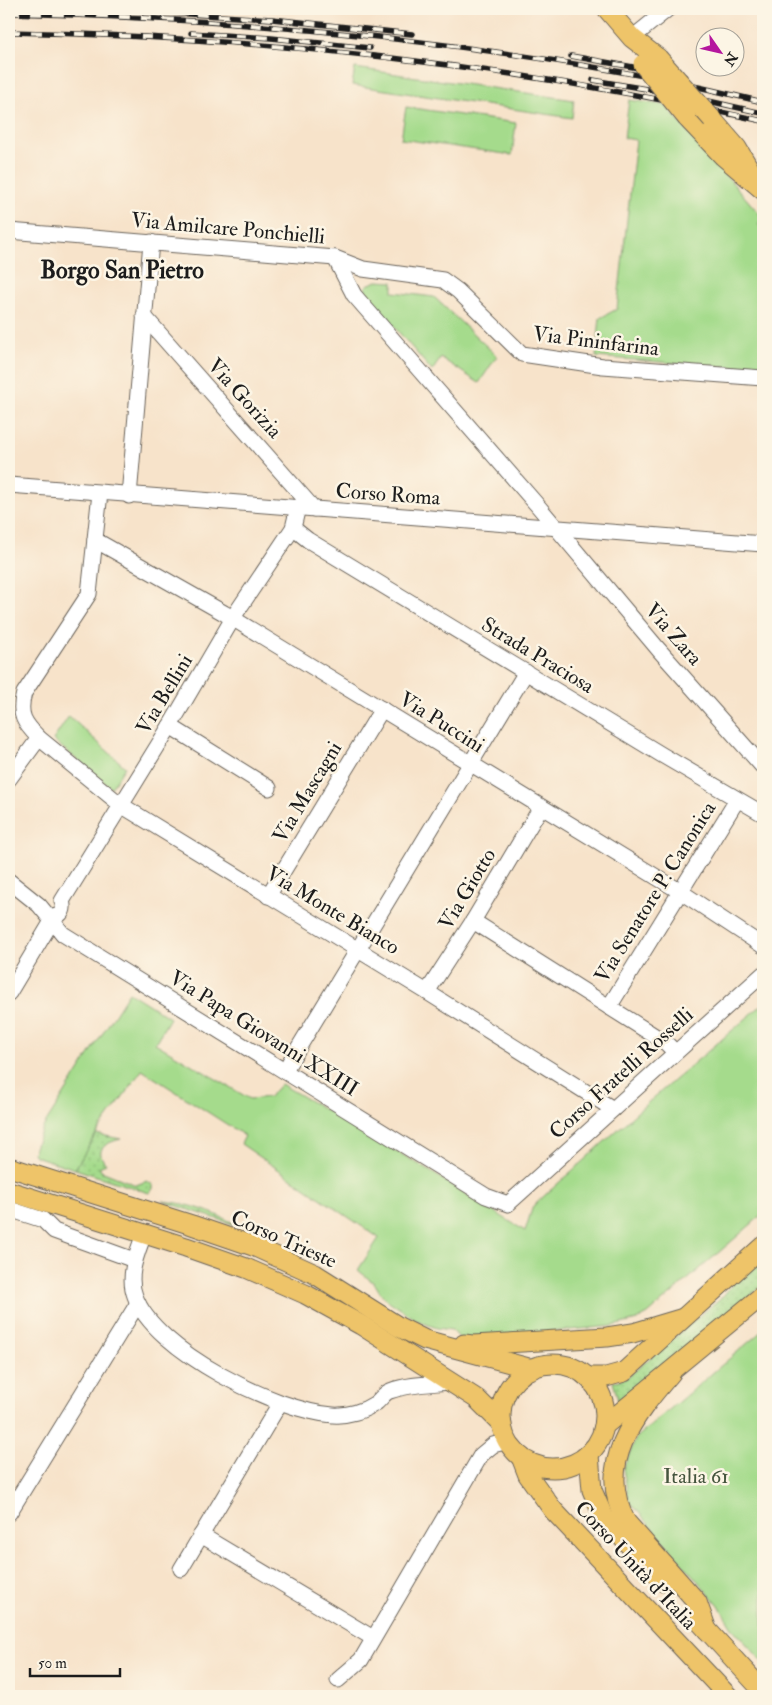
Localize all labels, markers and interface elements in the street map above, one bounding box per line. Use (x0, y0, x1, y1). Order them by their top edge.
north arrow (694, 28, 744, 78)
text: N (720, 48, 741, 69)
street label: Via Amilcare Ponchielli (130, 207, 327, 250)
district label: Borgo San Pietro (40, 255, 204, 286)
street label: Via Pininfarina (531, 320, 661, 363)
street label: Via Gorizia (201, 353, 288, 444)
street label: Corso Roma (335, 477, 442, 512)
street label: Via Zara (639, 597, 708, 671)
street label: Strada Praciosa (476, 611, 599, 700)
street label: Via Bellini (130, 649, 199, 739)
street label: Via Puccini (394, 686, 490, 759)
street label: Via Mascagni (267, 736, 348, 848)
street label: Via Senatore P. Canonica (589, 796, 722, 988)
street label: Via Giotto (433, 844, 502, 935)
street label: Via Monte Bianco (261, 860, 405, 961)
street label: Via Papa Giovanni XXIII (164, 964, 363, 1103)
street label: Corso Fratelli Rosselli (544, 1001, 699, 1145)
street label: Corso Trieste (227, 1204, 341, 1275)
park label: Italia 61 (663, 1463, 729, 1490)
street label: Corso Unità d'Italia (569, 1495, 703, 1636)
scale bar (30, 1645, 120, 1677)
text: 50 m (38, 1654, 67, 1673)

